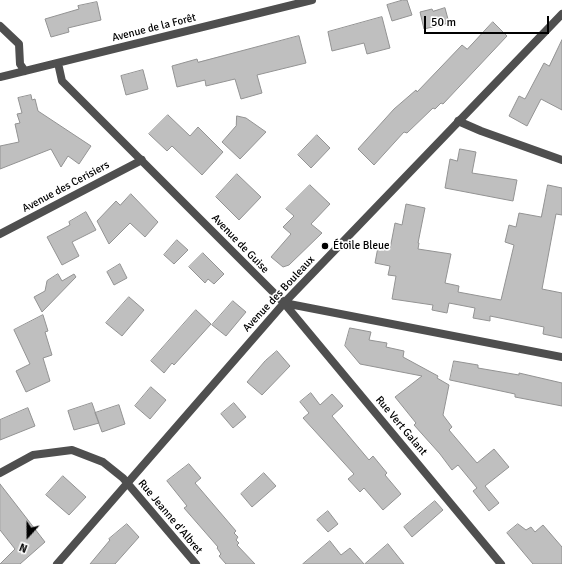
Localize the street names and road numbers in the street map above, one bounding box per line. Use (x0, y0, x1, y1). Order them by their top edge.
street label: Avenue de la Forêt (111, 11, 197, 45)
street label: Avenue des Cerisiers (20, 158, 112, 216)
street label: Avenue de Guise (209, 212, 271, 276)
street label: Avenue des Bouleaux (240, 253, 318, 335)
street label: Rue Vert Galant (372, 394, 430, 458)
street label: Rue Jeanne d'Albret (135, 477, 205, 557)

